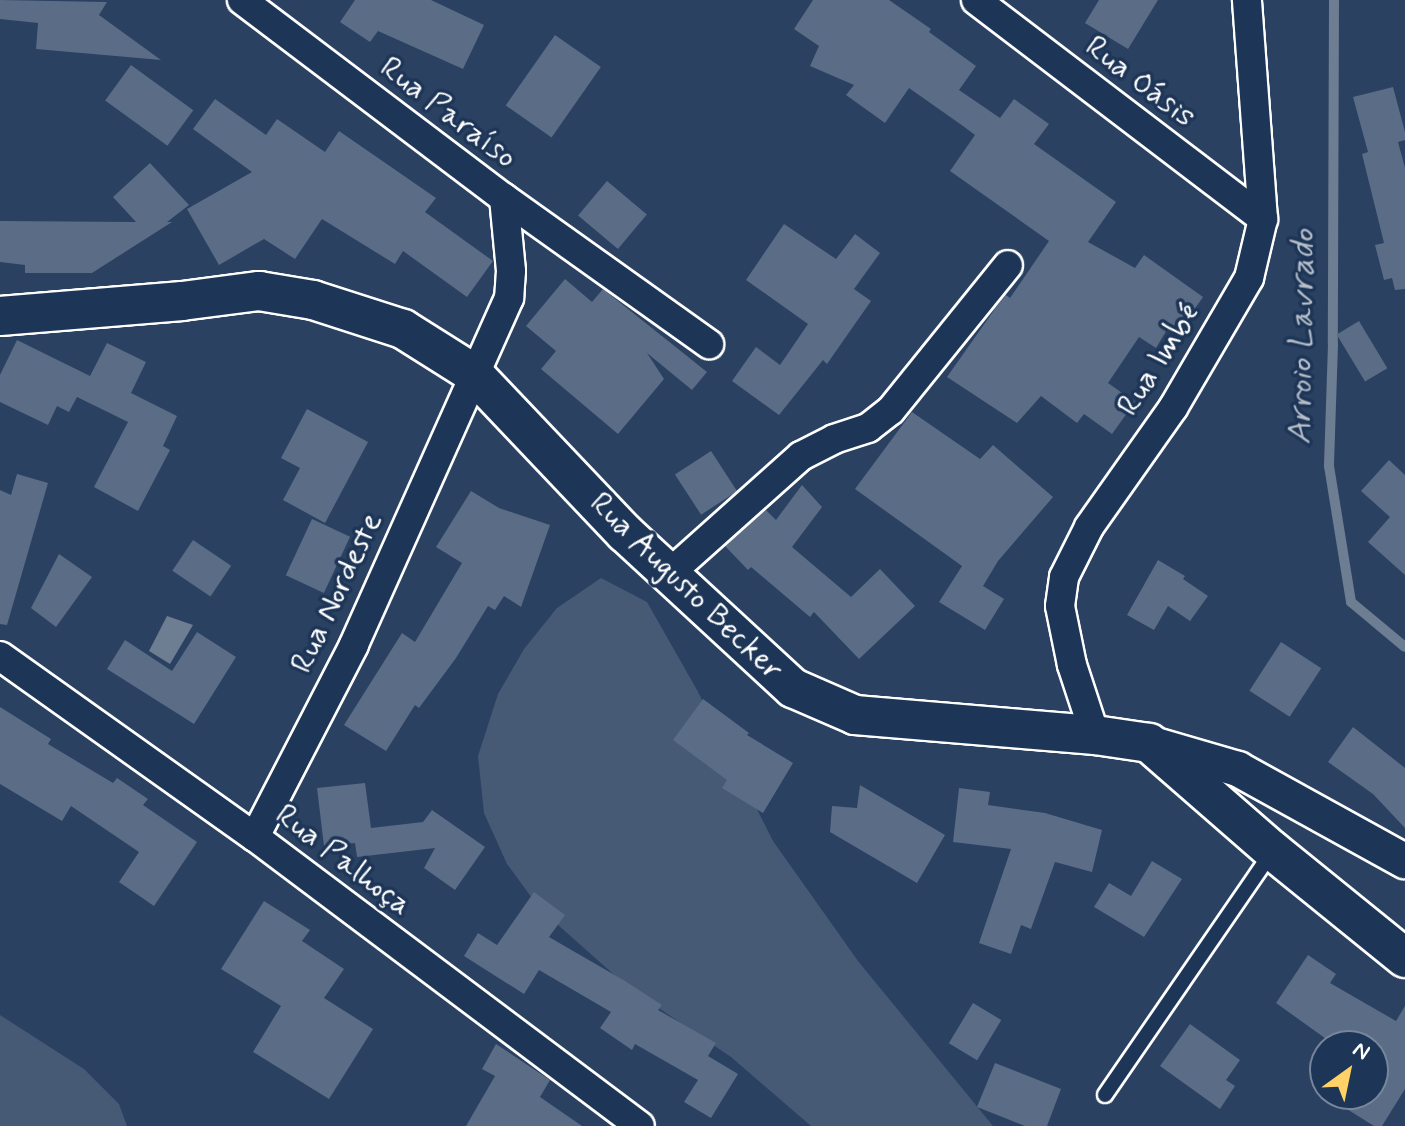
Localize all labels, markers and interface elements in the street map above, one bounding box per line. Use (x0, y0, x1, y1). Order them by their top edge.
street label: Rua Oásis (1076, 27, 1204, 137)
street label: Rua Paraíso (374, 51, 522, 175)
water label: Arroio Lavrado (1280, 232, 1324, 442)
street label: Rua Imbé (1108, 294, 1210, 426)
street label: Rua Augusto Becker (580, 483, 792, 691)
street label: Rua Nordeste (283, 507, 391, 679)
street label: Rua Palhoça (269, 797, 417, 923)
north arrow (1309, 1030, 1389, 1110)
text: N (1347, 1036, 1375, 1067)

